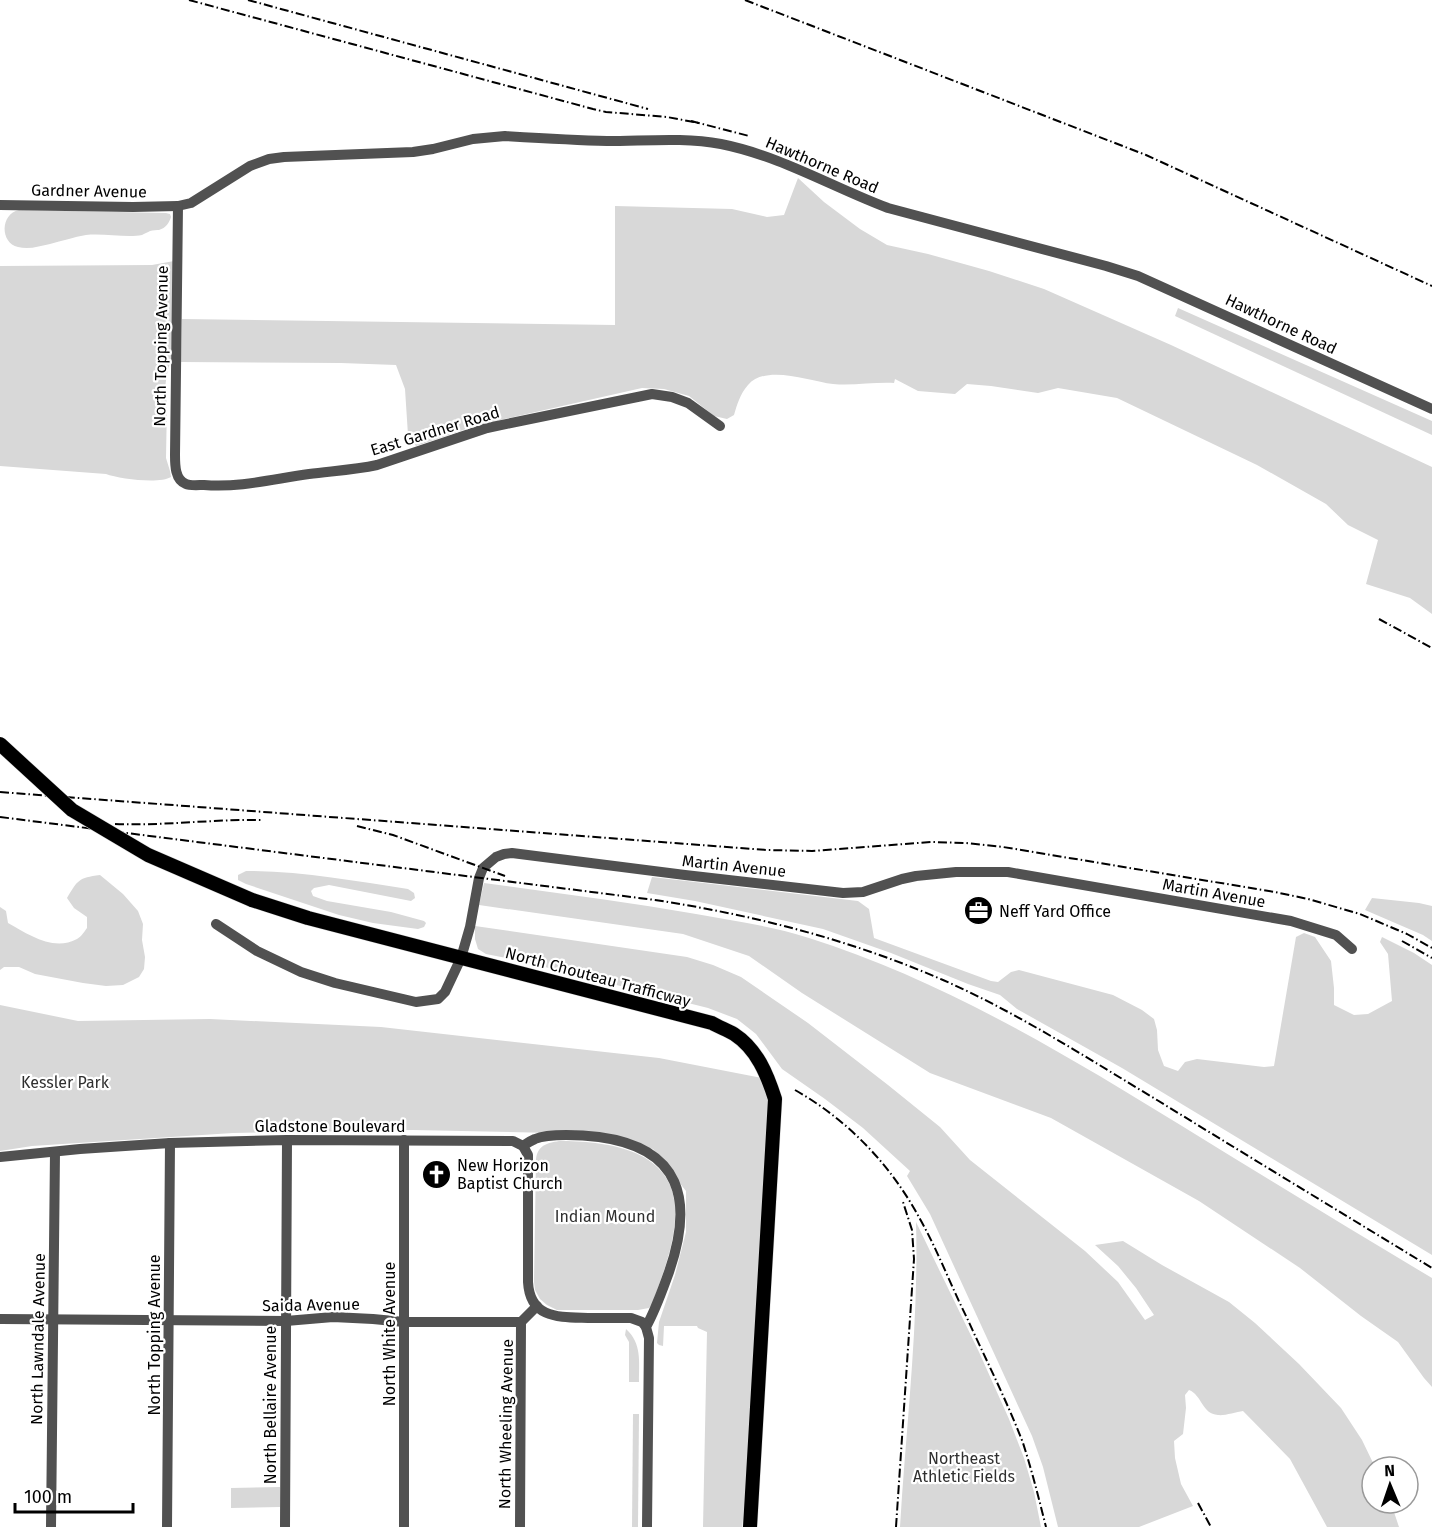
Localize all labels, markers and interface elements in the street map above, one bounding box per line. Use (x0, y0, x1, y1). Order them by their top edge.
street label: Hawthorne Road (763, 133, 881, 197)
street label: Gardner Avenue (31, 180, 147, 202)
street label: North Topping Avenue (150, 265, 172, 427)
street label: Hawthorne Road (1222, 290, 1340, 358)
street label: East Gardner Road (368, 402, 502, 460)
street label: Martin Avenue (681, 851, 787, 881)
street label: Martin Avenue (1161, 875, 1267, 911)
office icon: Neff Yard Office (962, 895, 994, 927)
place label: Neff Yard Office (999, 902, 1111, 921)
street label: North Chouteau Trafficway (503, 943, 693, 1011)
park label: Kessler Park (21, 1073, 110, 1092)
street label: Gladstone Boulevard (255, 1117, 405, 1136)
place label: New Horizon Baptist Church (457, 1156, 563, 1193)
church icon: New Horizon Baptist Church (420, 1158, 452, 1190)
park label: Indian Mound (555, 1207, 655, 1226)
street label: North Lawndale Avenue (27, 1253, 49, 1425)
street label: North Topping Avenue (145, 1254, 164, 1416)
street label: North White Avenue (380, 1262, 399, 1406)
street label: Saida Avenue (262, 1295, 360, 1315)
street label: North Bellaire Avenue (261, 1326, 280, 1484)
street label: North Wheeling Avenue (495, 1339, 517, 1509)
park label: Northeast Athletic Fields (913, 1449, 1015, 1486)
north arrow (1360, 1455, 1420, 1515)
text: N (1384, 1461, 1395, 1480)
scale bar (15, 1476, 134, 1514)
text: 100 m (24, 1486, 72, 1508)

